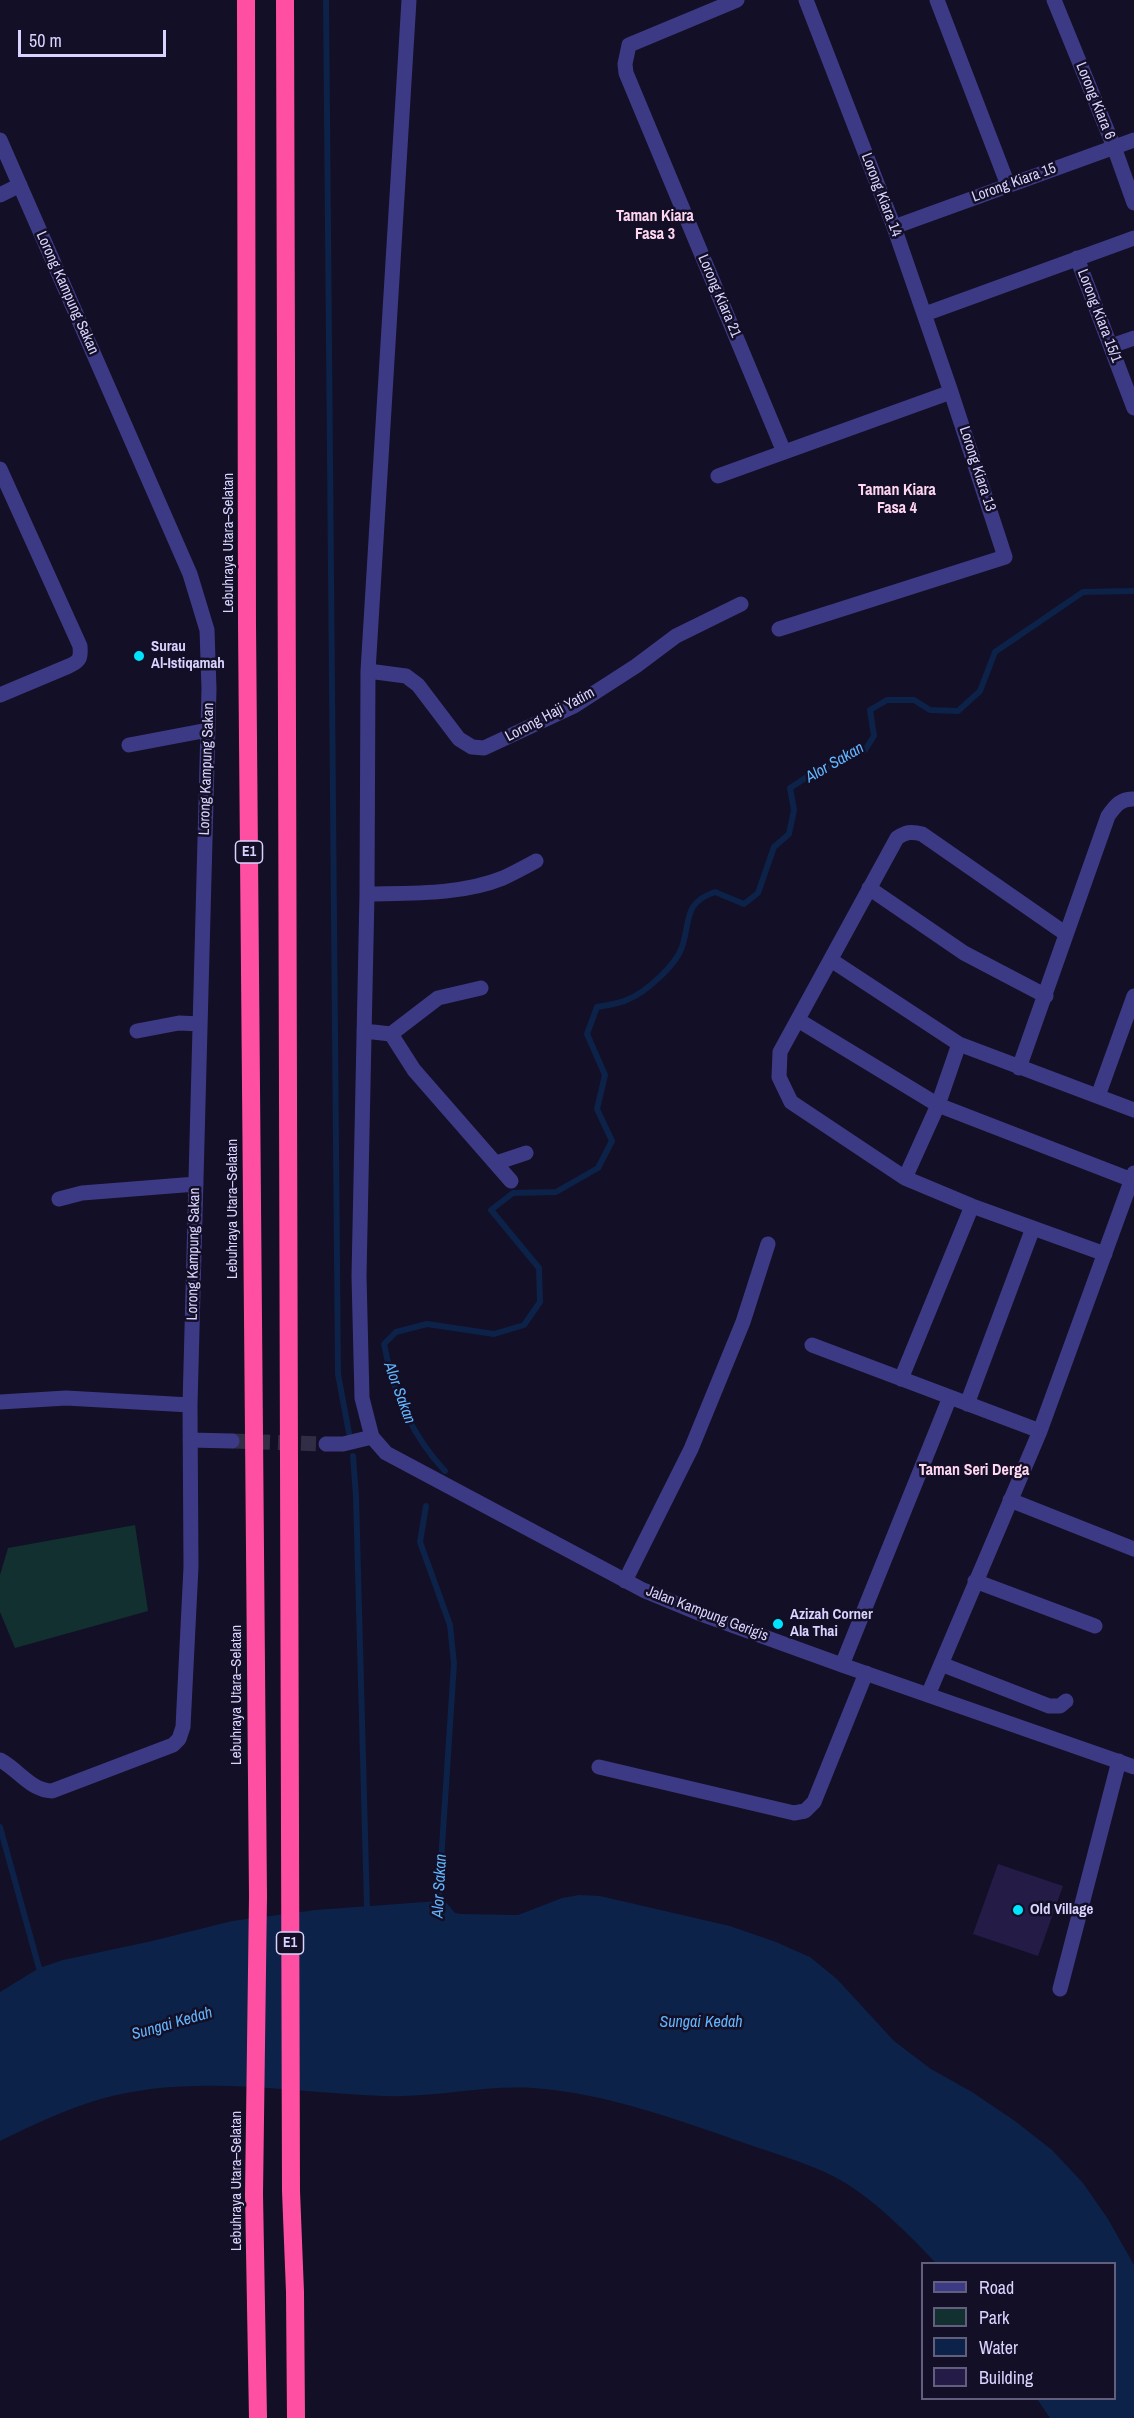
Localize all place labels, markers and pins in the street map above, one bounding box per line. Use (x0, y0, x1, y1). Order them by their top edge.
place label: Surau Al-Istiqamah (151, 638, 225, 673)
marker: Surau Al-Istiqamah (132, 649, 146, 663)
place label: Azizah Corner Ala Thai (790, 1606, 873, 1641)
marker: Azizah Corner Ala Thai (771, 1617, 785, 1631)
place label: Old Village (1030, 1901, 1093, 1919)
marker: Old Village (1011, 1903, 1025, 1917)

